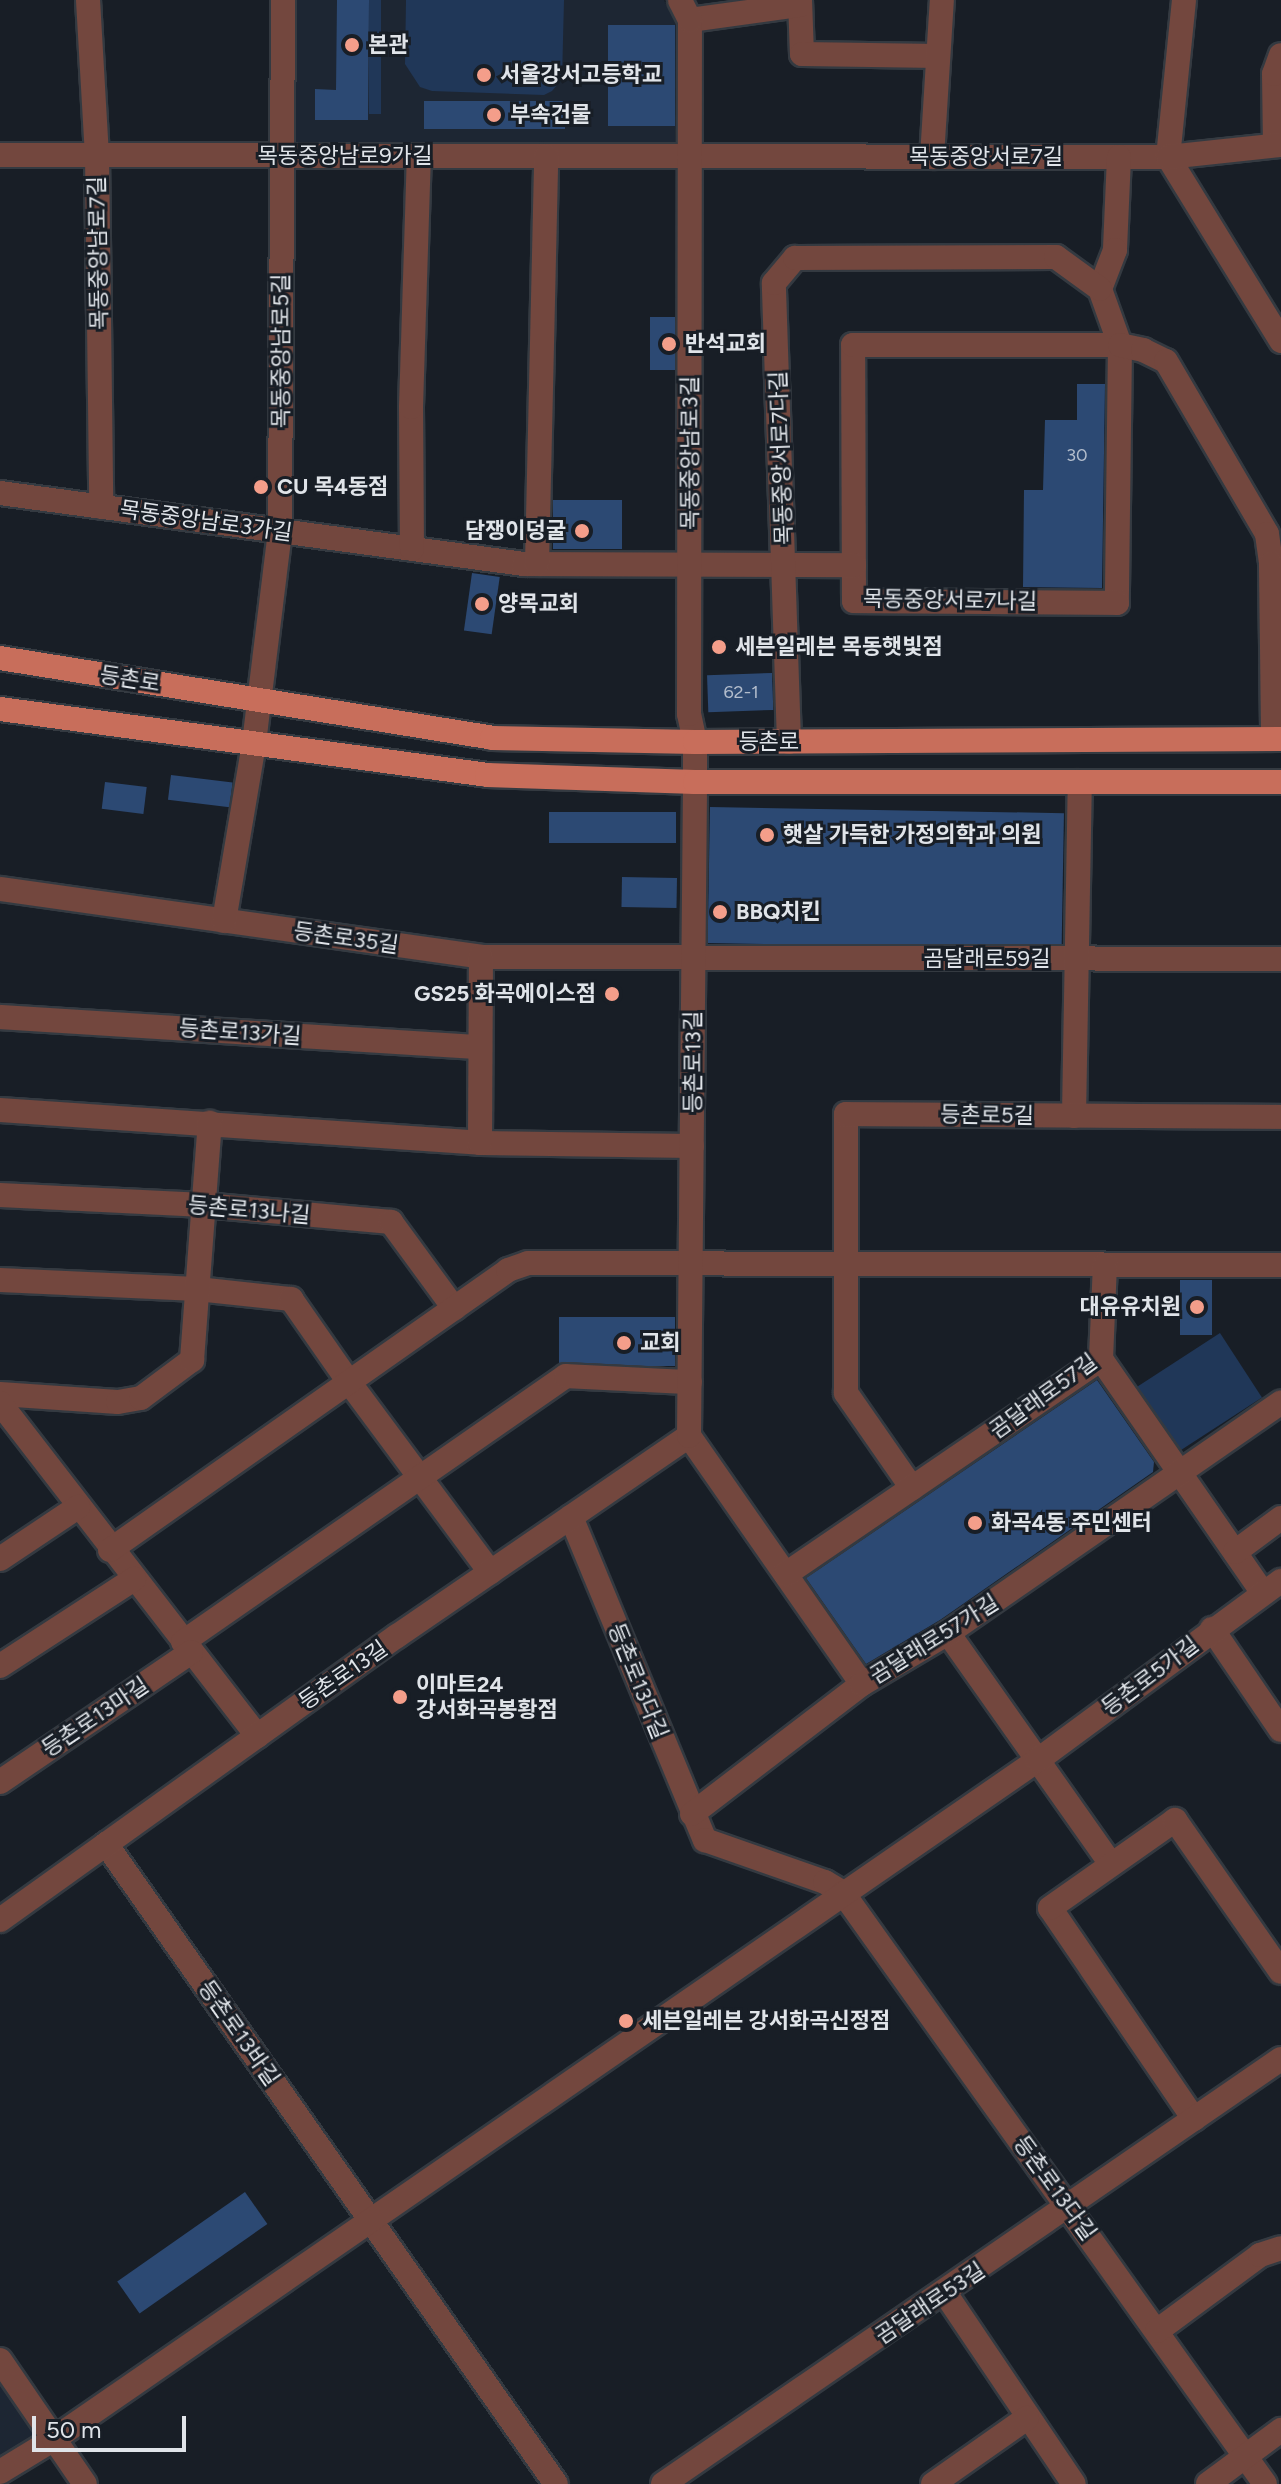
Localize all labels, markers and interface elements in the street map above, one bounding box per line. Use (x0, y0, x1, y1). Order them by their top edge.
place label: 본관 (368, 32, 408, 58)
marker: 본관 (343, 36, 361, 54)
place label: 서울강서고등학교 (500, 62, 662, 88)
marker: 서울강서고등학교 (475, 66, 493, 84)
place label: 부속건물 (510, 102, 591, 128)
marker: 부속건물 (485, 106, 503, 124)
street label: 목동중앙남로9가길 (258, 143, 432, 169)
street label: 목동중앙서로7길 (909, 144, 1063, 170)
street label: 목동중앙남로7길 (83, 176, 113, 330)
street label: 목동중앙남로5길 (268, 274, 294, 428)
place label: 반석교회 (685, 331, 766, 357)
marker: 반석교회 (660, 335, 678, 353)
street label: 목동중앙서로7다길 (765, 371, 797, 545)
street label: 목동중앙남로3길 (677, 376, 703, 530)
house number: 30 (1066, 444, 1088, 466)
place label: CU 목4동점 (277, 474, 388, 500)
marker: CU 목4동점 (252, 478, 270, 496)
street label: 목동중앙남로3가길 (118, 496, 294, 546)
place label: 담쟁이덩굴 (465, 518, 566, 544)
marker: 담쟁이덩굴 (573, 522, 591, 540)
street label: 목동중앙서로7나길 (863, 585, 1037, 615)
place label: 양목교회 (498, 591, 579, 617)
marker: 양목교회 (473, 595, 491, 613)
place label: 세븐일레븐 목동햇빛점 (735, 634, 943, 660)
marker: 세븐일레븐 목동햇빛점 (710, 638, 728, 656)
street label: 등촌로 (98, 661, 162, 697)
house number: 62-1 (723, 681, 759, 703)
street label: 등촌로 (739, 729, 799, 755)
place label: 햇살 가득한 가정의학과 의원 (783, 822, 1042, 848)
marker: 햇살 가득한 가정의학과 의원 (758, 826, 776, 844)
place label: BBQ치킨 (736, 899, 821, 925)
marker: BBQ치킨 (711, 903, 729, 921)
street label: 등촌로35길 (292, 918, 400, 958)
street label: 곰달래로59길 (924, 946, 1050, 972)
place label: GS25 화곡에이스점 (414, 981, 596, 1007)
marker: GS25 화곡에이스점 (603, 985, 621, 1003)
street label: 등촌로13길 (680, 1011, 706, 1113)
street label: 등촌로13가길 (178, 1015, 302, 1049)
street label: 등촌로5길 (940, 1101, 1034, 1129)
street label: 등촌로13나길 (187, 1192, 311, 1228)
place label: 대유유치원 (1080, 1294, 1181, 1320)
marker: 대유유치원 (1188, 1298, 1206, 1316)
place label: 교회 (640, 1330, 680, 1356)
marker: 교회 (615, 1334, 633, 1352)
street label: 곰달래로57길 (984, 1348, 1102, 1444)
place label: 화곡4동 주민센터 (991, 1510, 1152, 1536)
marker: 화곡4동 주민센터 (966, 1514, 984, 1532)
street label: 곰달래로57가길 (865, 1589, 1003, 1689)
street label: 등촌로13다길 (603, 1619, 673, 1743)
street label: 등촌로5가길 (1097, 1631, 1203, 1721)
street label: 등촌로13길 (294, 1635, 392, 1715)
place label: 이마트24 강서화곡봉황점 (416, 1671, 558, 1722)
street label: 등촌로13마길 (37, 1672, 153, 1762)
marker: 이마트24 강서화곡봉황점 (391, 1688, 409, 1706)
street label: 등촌로13바길 (193, 1975, 285, 2091)
place label: 세븐일레븐 강서화곡신정점 (642, 2008, 890, 2034)
marker: 세븐일레븐 강서화곡신정점 (617, 2012, 635, 2030)
street label: 등촌로13다길 (1008, 2131, 1102, 2245)
street label: 곰달래로53길 (870, 2257, 990, 2349)
scale bar (36, 2400, 190, 2450)
text: 50 m (46, 2415, 102, 2444)

